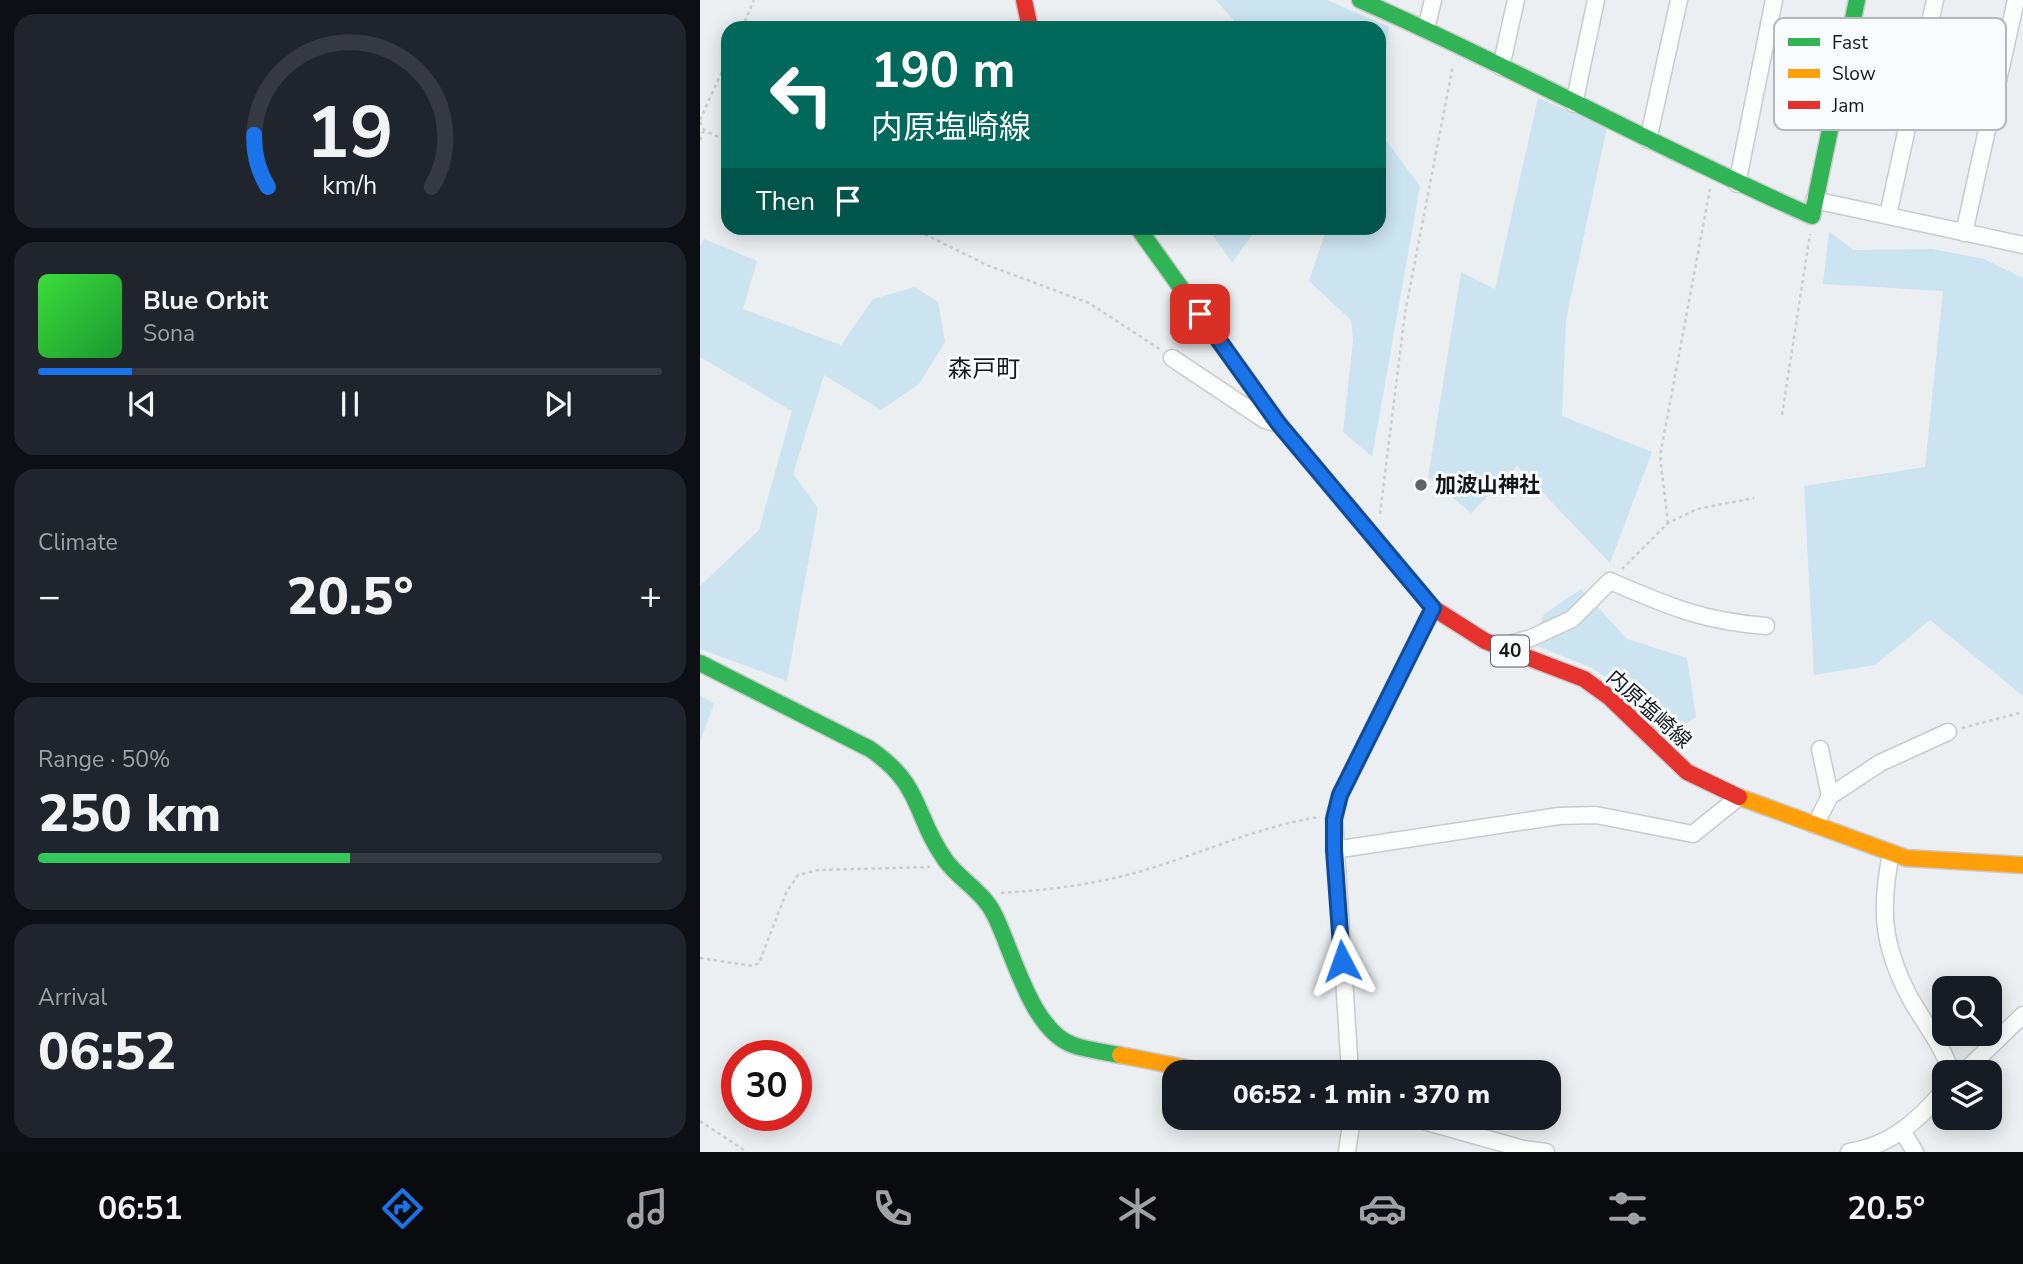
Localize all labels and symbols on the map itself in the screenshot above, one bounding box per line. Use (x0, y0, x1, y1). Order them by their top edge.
legend (1774, 18, 2006, 130)
text: Fast (1832, 30, 1868, 56)
text: Slow (1832, 61, 1876, 87)
text: Jam (1831, 93, 1865, 119)
pin (1170, 284, 1230, 344)
district label: 森戸町 (948, 353, 1020, 385)
place label: 加波山神社 (1435, 471, 1540, 499)
marker: 加波山神社 (1413, 477, 1429, 493)
road number: 40 (1491, 636, 1529, 666)
street label: 内原塩崎線 (1601, 663, 1697, 755)
position arrow (1305, 924, 1379, 998)
speed limit sign: 30 (721, 1040, 812, 1131)

